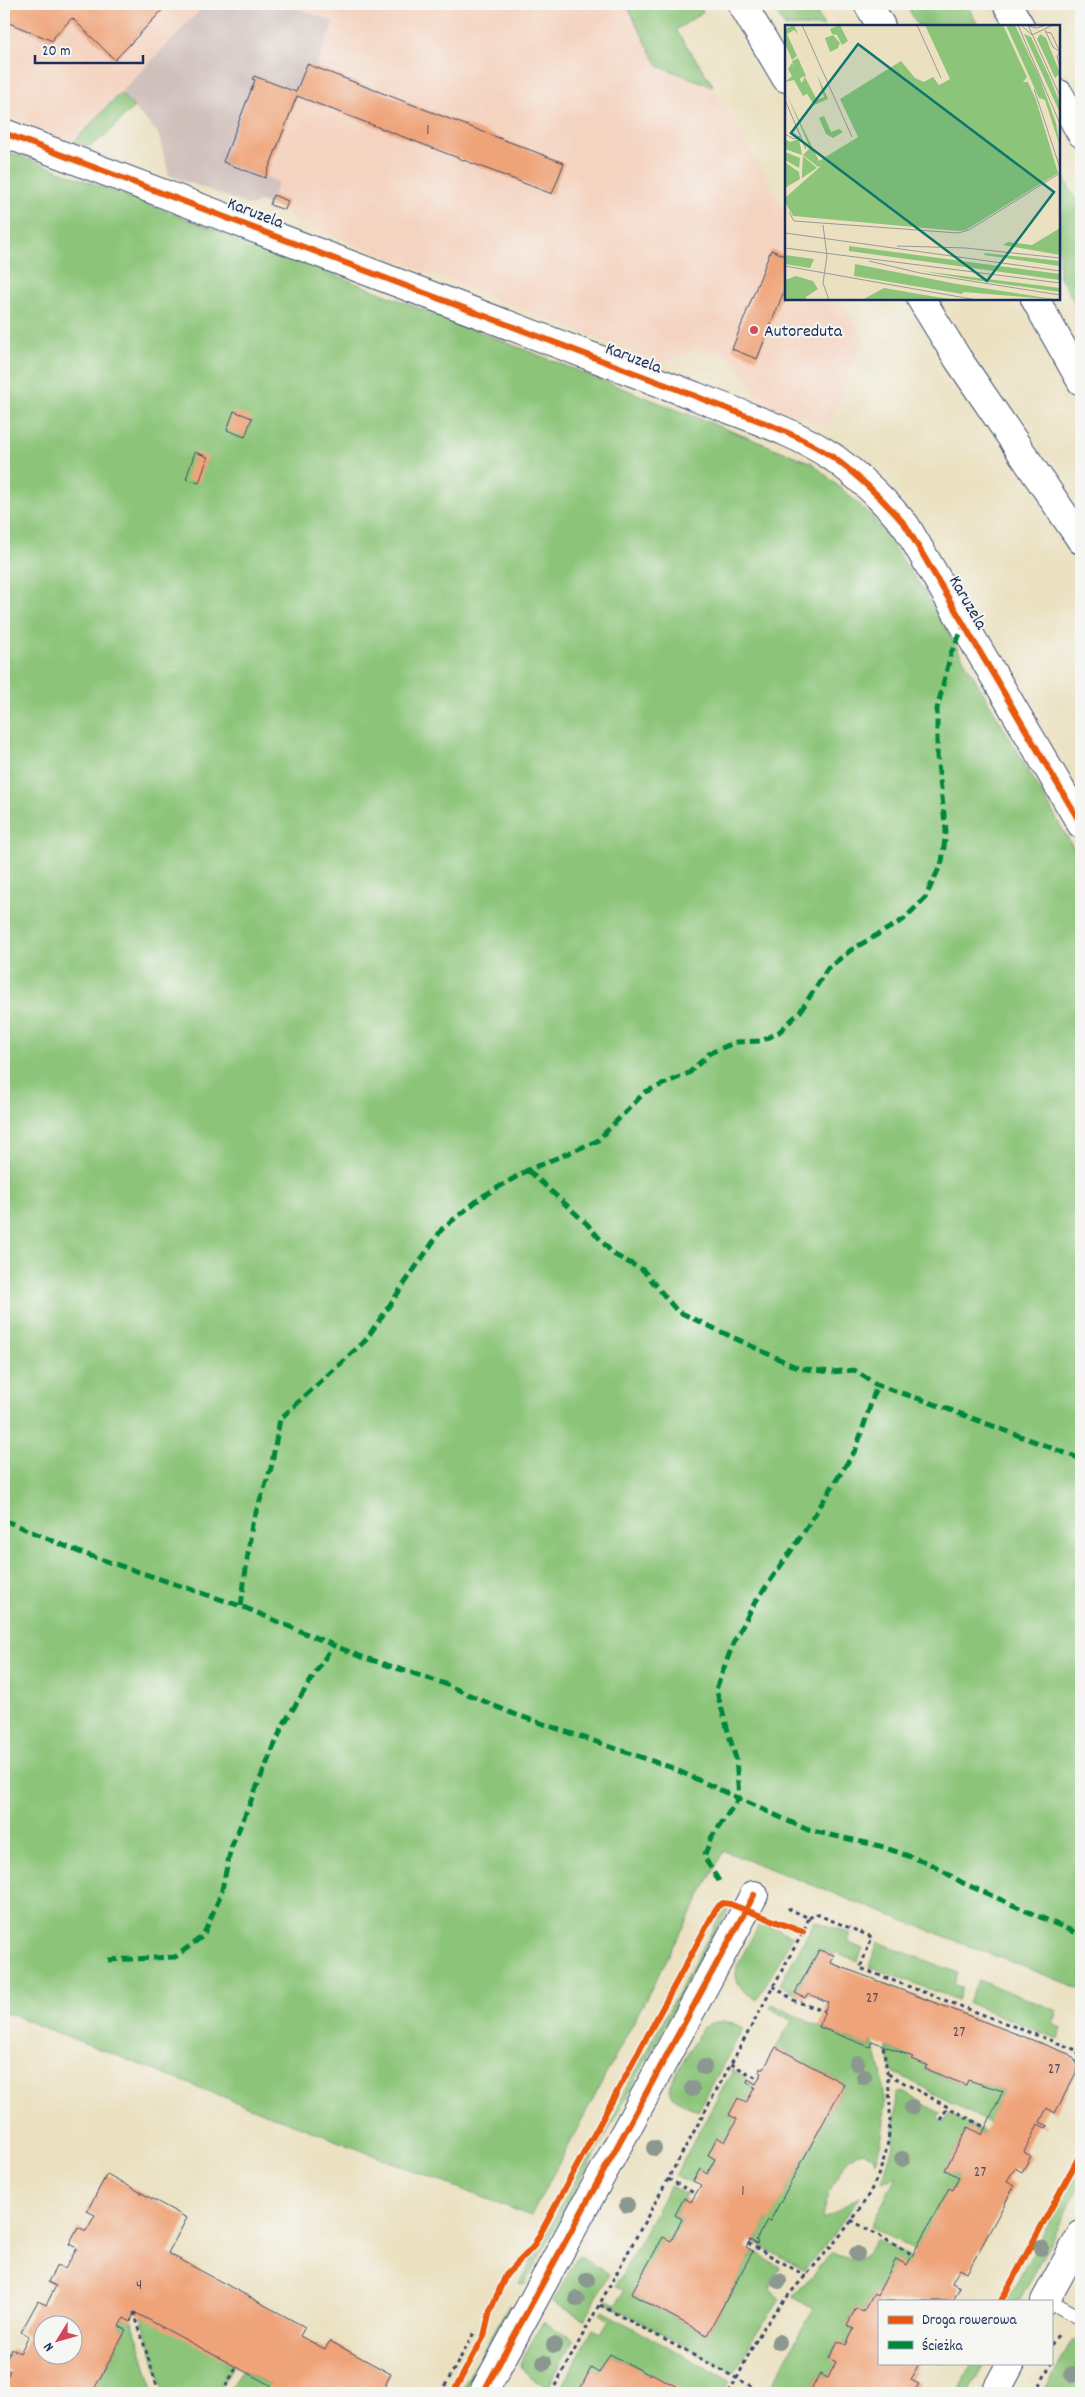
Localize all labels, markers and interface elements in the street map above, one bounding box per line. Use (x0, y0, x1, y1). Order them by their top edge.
inset map (785, 25, 1060, 300)
scale bar (35, 32, 142, 64)
text: 20 m (42, 41, 70, 63)
house number: 1 (426, 120, 430, 142)
street label: Karuzela (223, 192, 287, 237)
place label: Autoreduta (764, 320, 843, 345)
marker: Autoreduta (748, 324, 760, 336)
street label: Karuzela (601, 337, 665, 382)
street label: Karuzela (941, 572, 993, 635)
house number: 27 (866, 1988, 878, 2010)
house number: 27 (953, 2022, 965, 2044)
house number: 27 (1048, 2059, 1060, 2081)
house number: 27 (974, 2162, 986, 2184)
house number: 1 (741, 2181, 745, 2203)
house number: 4 (136, 2275, 142, 2297)
legend (878, 2300, 1052, 2364)
text: Droga rowerowa (922, 2310, 1017, 2332)
north arrow (32, 2314, 82, 2364)
text: Ścieżka (922, 2336, 963, 2358)
text: N (39, 2338, 59, 2355)

